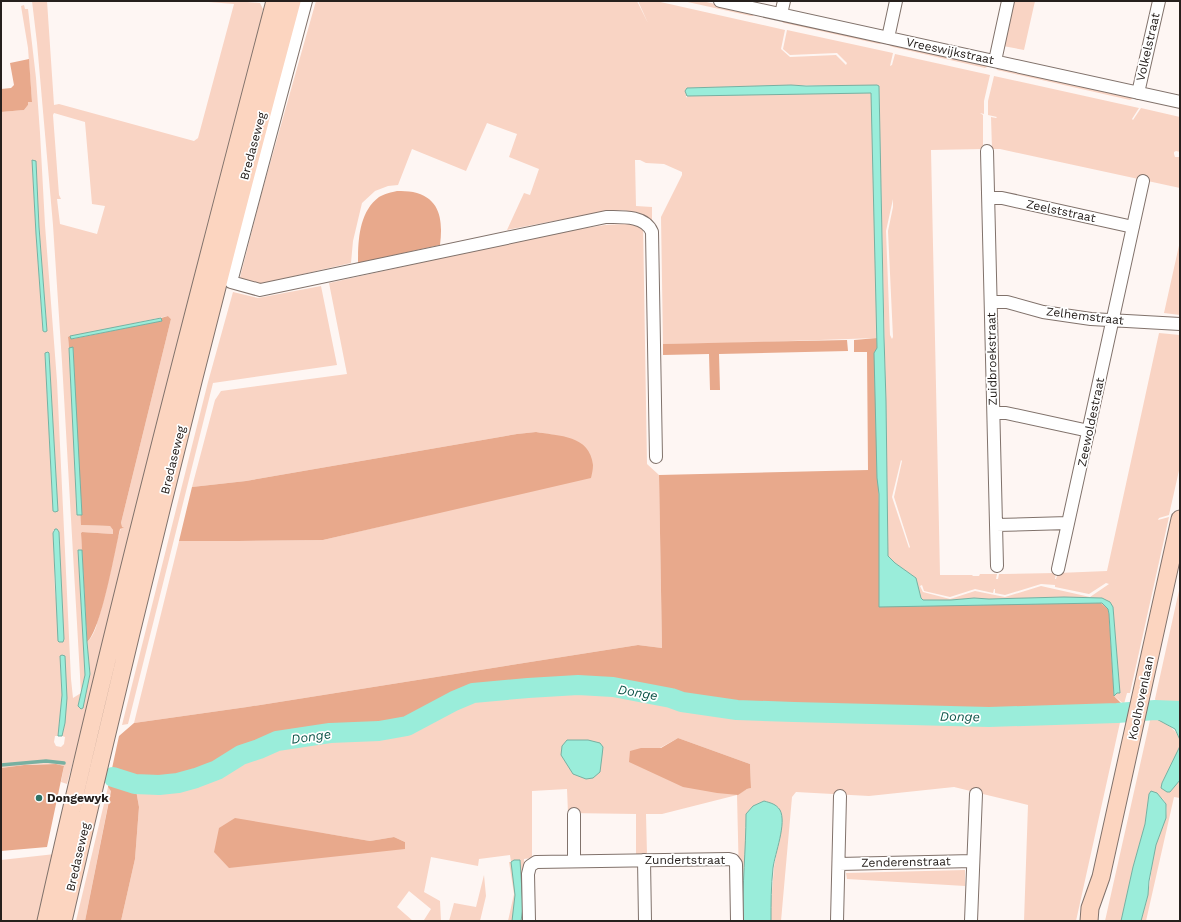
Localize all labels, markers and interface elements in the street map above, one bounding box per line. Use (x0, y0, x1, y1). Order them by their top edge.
street label: Volkelstraat (1133, 11, 1163, 83)
street label: Vreeswijkstraat (905, 35, 995, 67)
street label: Bredaseweg (237, 110, 269, 182)
street label: Zeelststraat (1025, 197, 1097, 225)
street label: Zelhemstraat (1045, 304, 1125, 328)
street label: Zuidbroekstraat (984, 312, 1000, 406)
street label: Zeewoldestraat (1075, 376, 1107, 468)
street label: Bredaseweg (158, 424, 188, 496)
street label: Koolhovenlaan (1125, 655, 1157, 741)
water label: Donge (617, 682, 659, 703)
water label: Donge (940, 709, 980, 724)
water label: Donge (290, 726, 332, 747)
place label: Dongewyk (47, 791, 109, 805)
marker: Dongewyk (34, 793, 44, 803)
street label: Bredaseweg (63, 821, 93, 893)
street label: Zundertstraat (645, 853, 725, 867)
street label: Zenderenstraat (861, 854, 951, 870)

